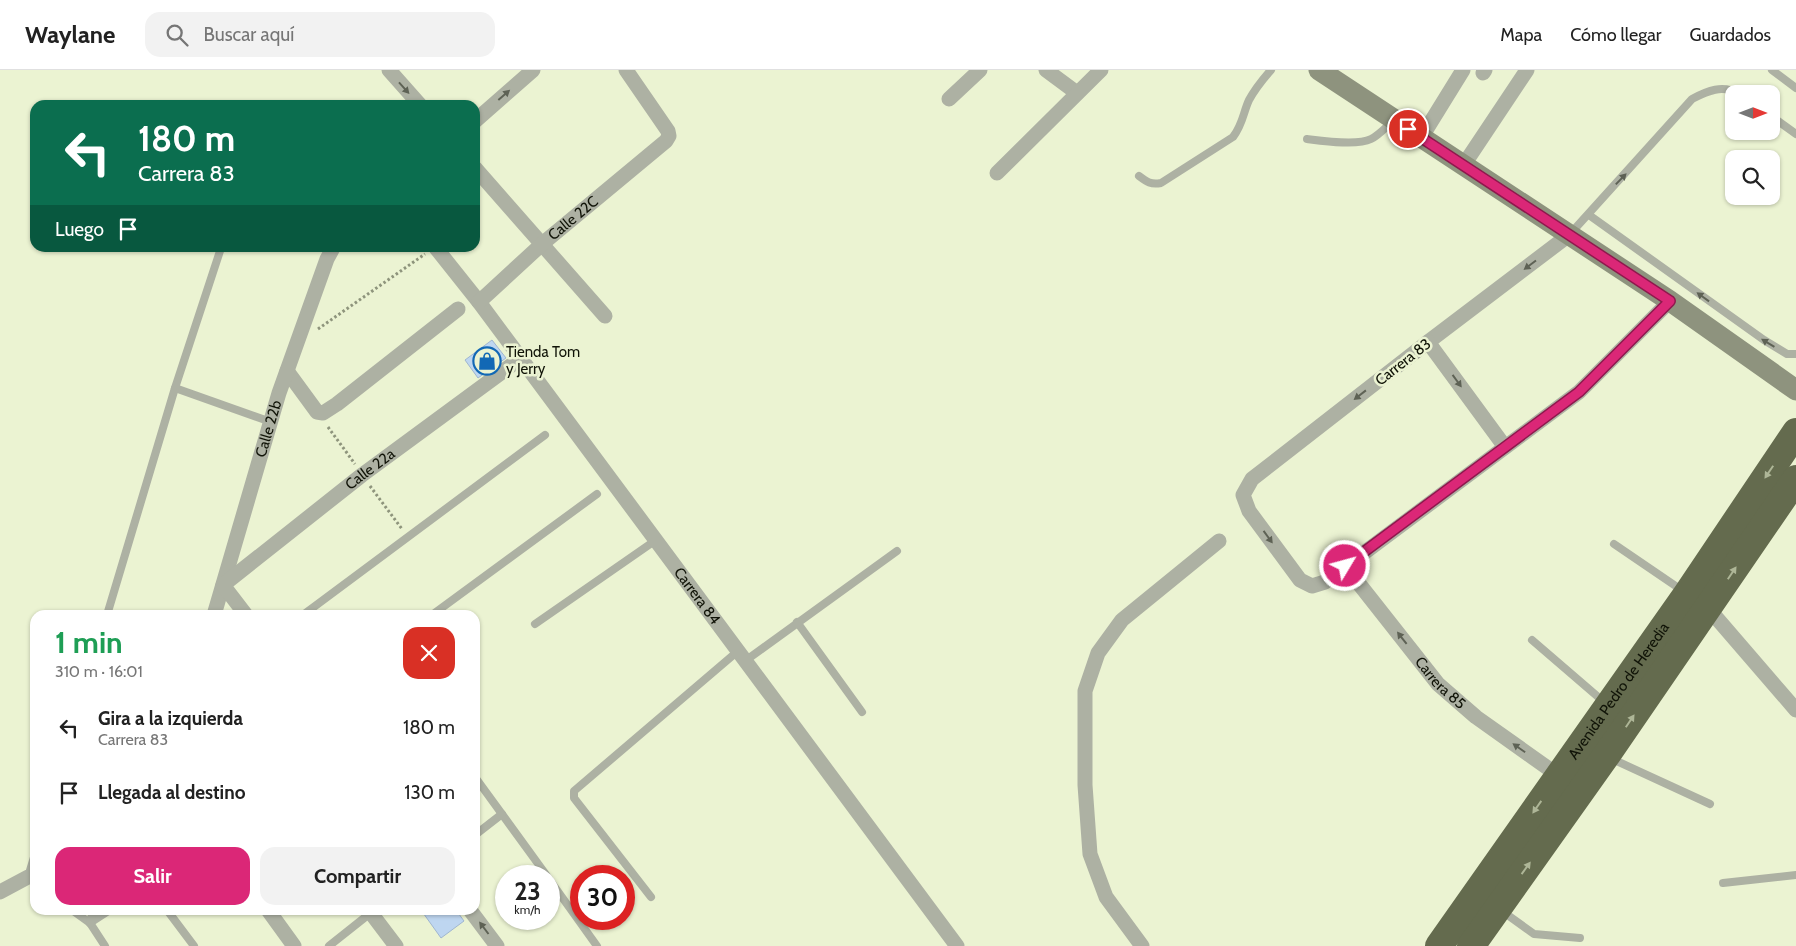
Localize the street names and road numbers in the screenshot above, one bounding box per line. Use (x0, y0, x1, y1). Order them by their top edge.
street label: Calle 22C (544, 192, 602, 244)
street label: Carrera 83 (1372, 335, 1434, 389)
street label: Calle 22b (252, 398, 285, 459)
street label: Calle 22a (342, 444, 399, 494)
street label: Carrera 84 (670, 564, 724, 628)
street label: Avenida Pedro de Heredia (1564, 618, 1673, 763)
street label: Carrera 85 (1411, 653, 1469, 713)

